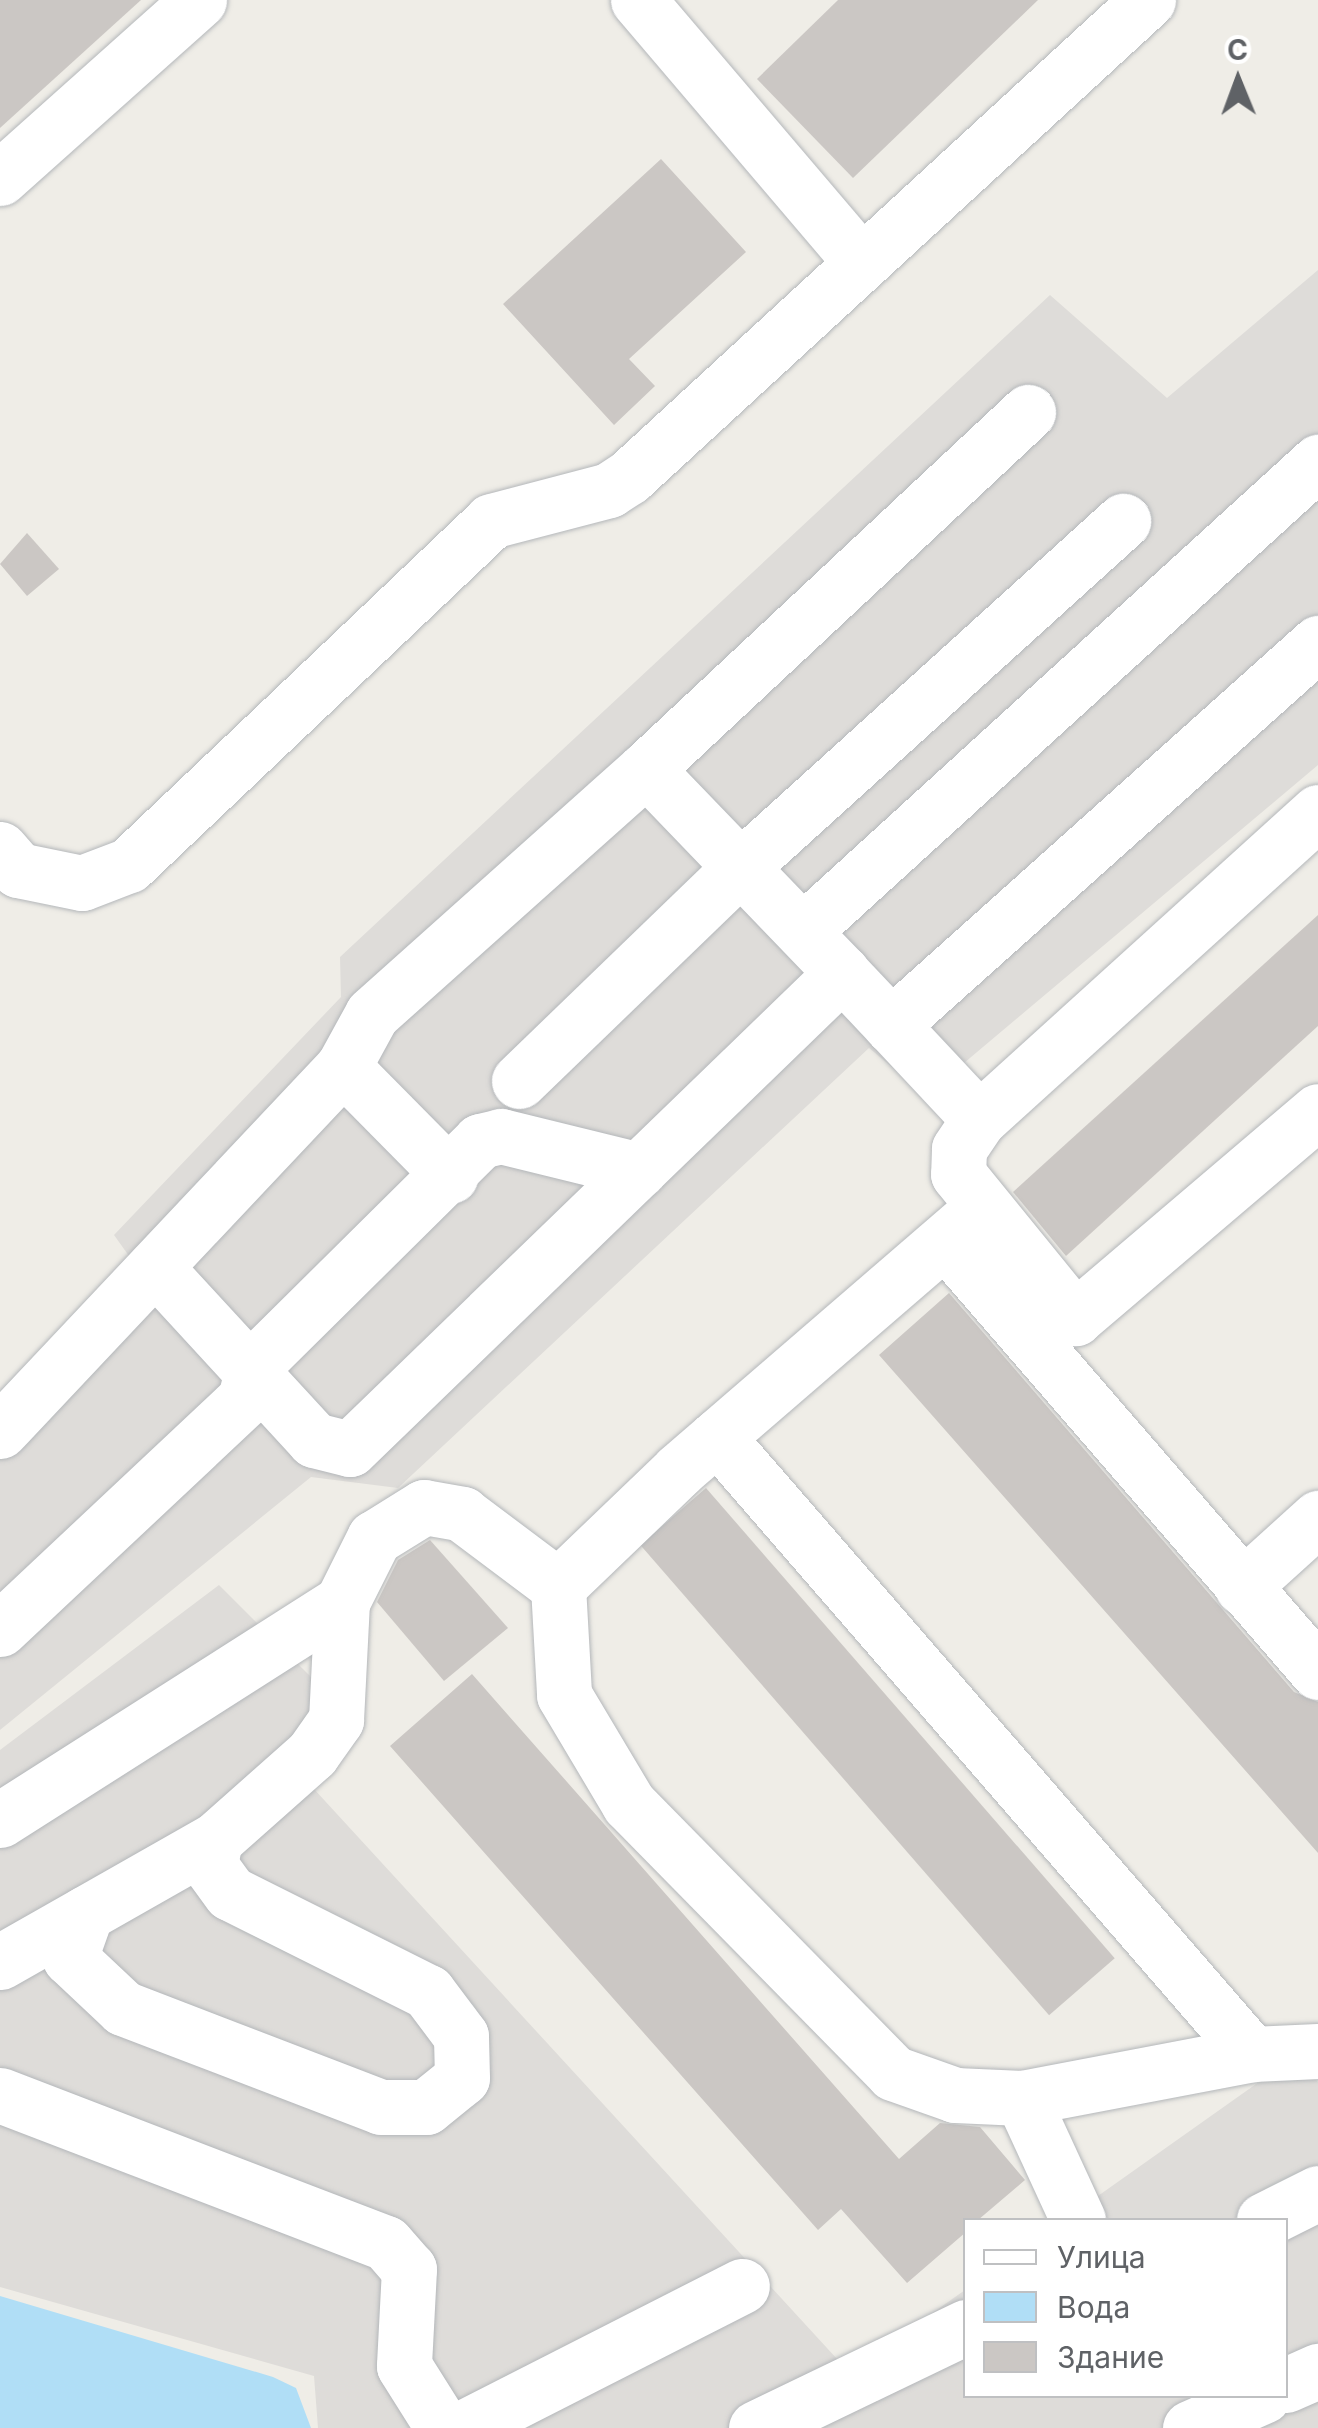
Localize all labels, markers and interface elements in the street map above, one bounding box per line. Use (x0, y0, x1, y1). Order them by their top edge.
north arrow (1188, 30, 1288, 130)
text: С (1227, 33, 1248, 67)
legend (963, 2218, 1288, 2398)
text: Улица (1057, 2239, 1146, 2275)
text: Вода (1057, 2289, 1130, 2325)
text: Здание (1057, 2339, 1164, 2375)

